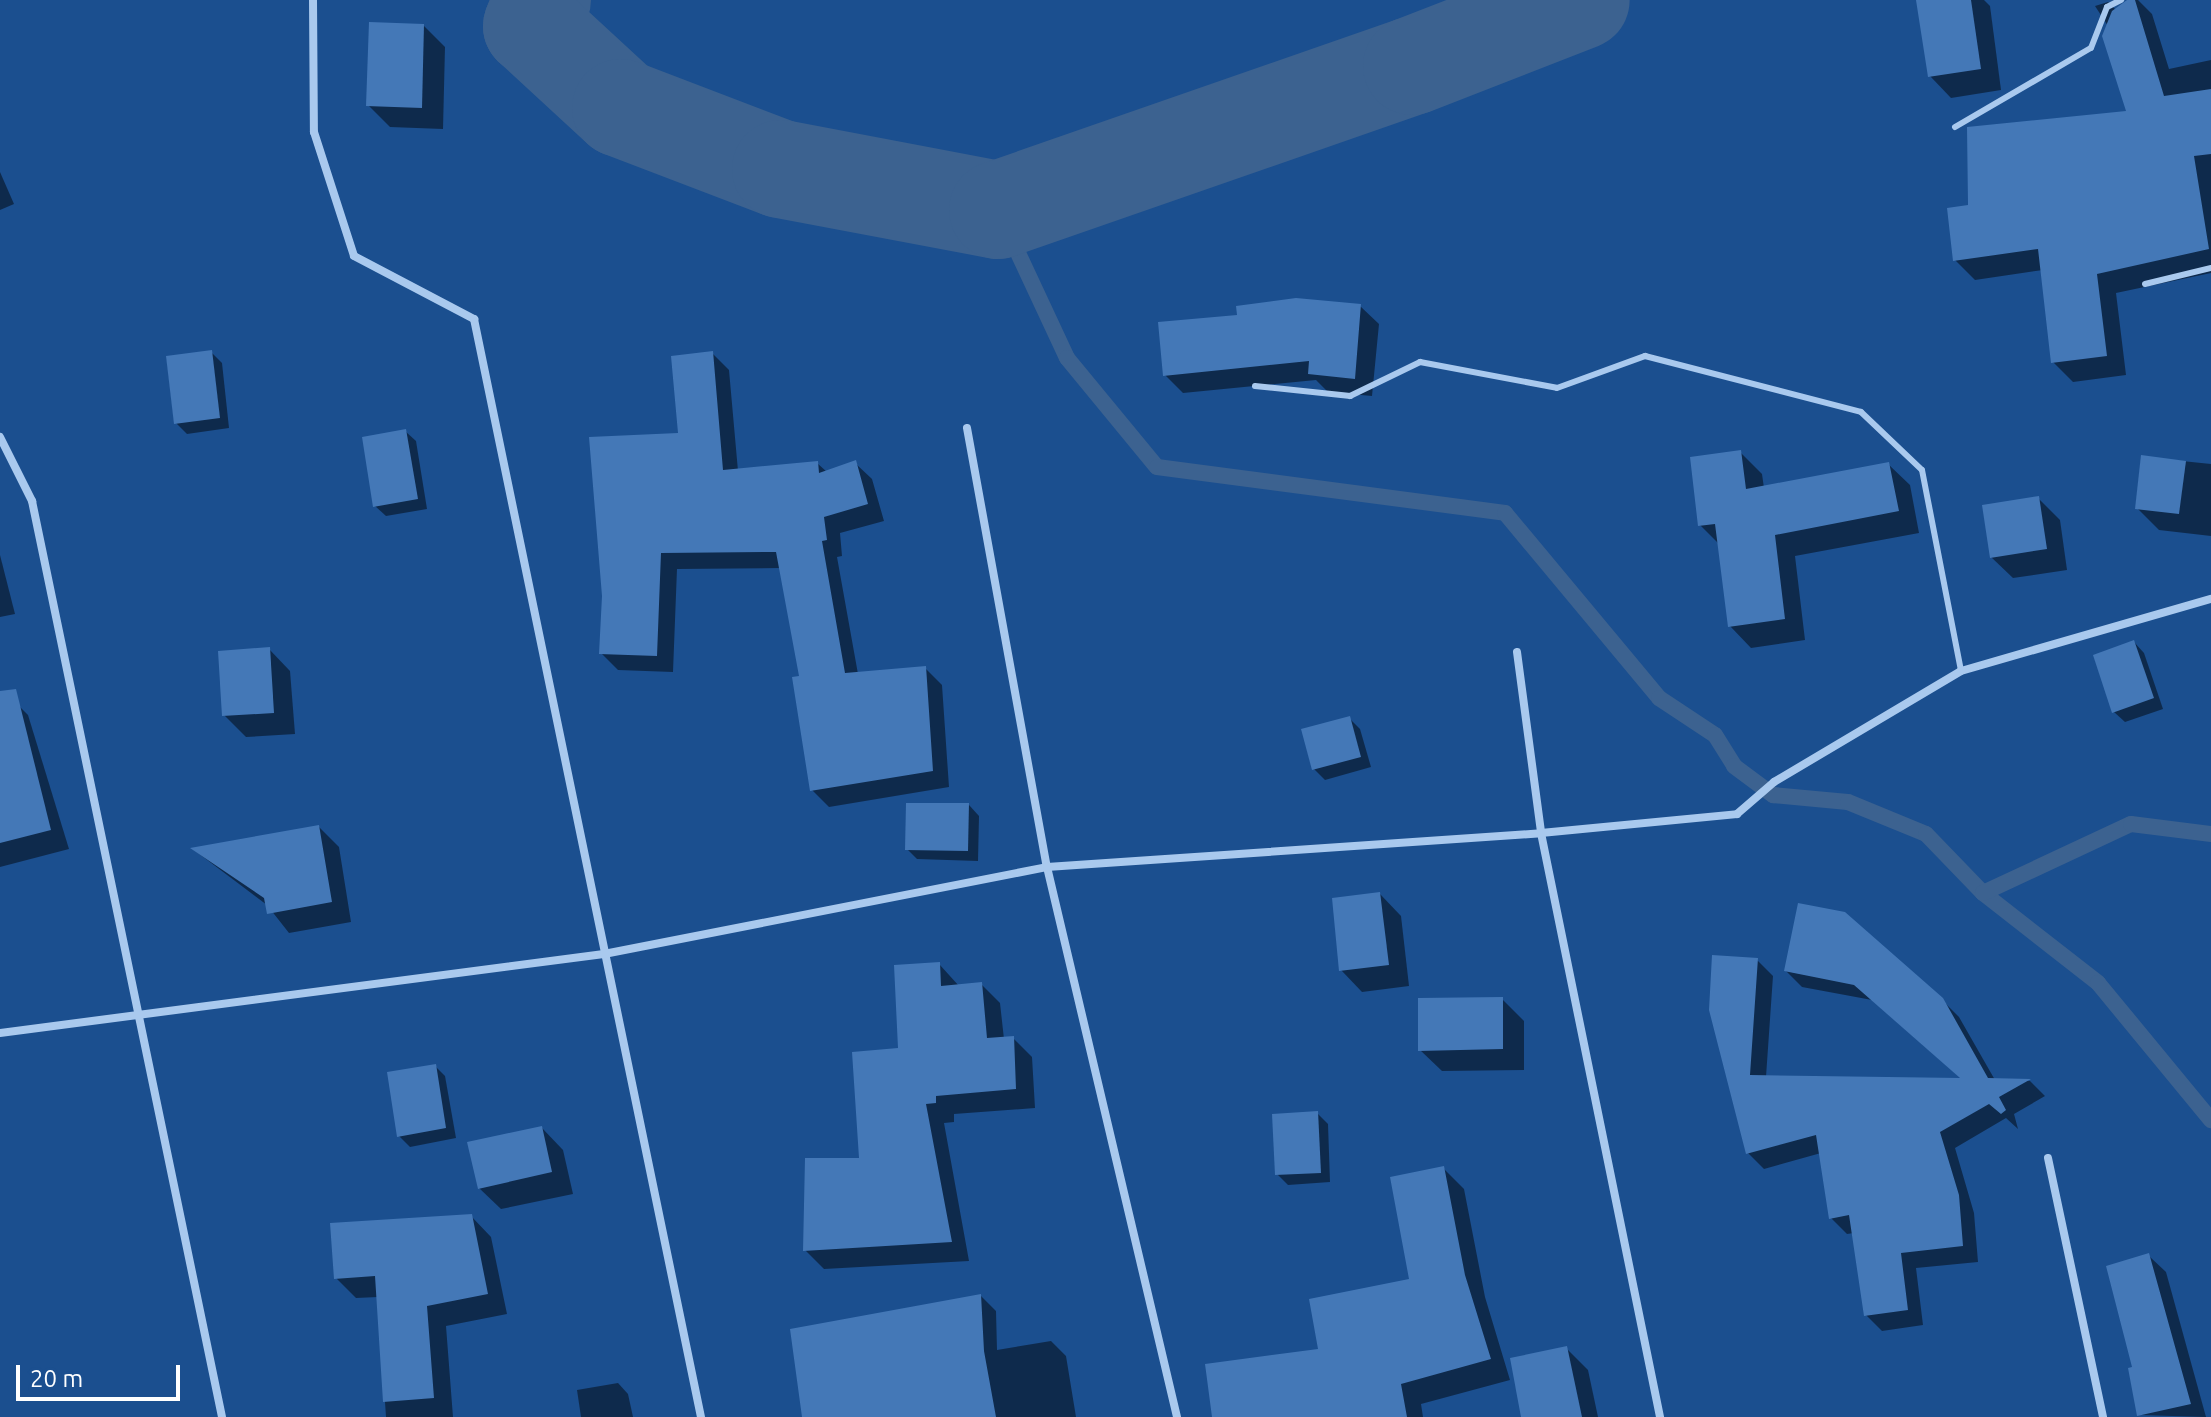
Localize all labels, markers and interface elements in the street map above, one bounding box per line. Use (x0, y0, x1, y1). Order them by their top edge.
scale bar (20, 1349, 184, 1399)
text: 20 m (30, 1365, 83, 1392)

